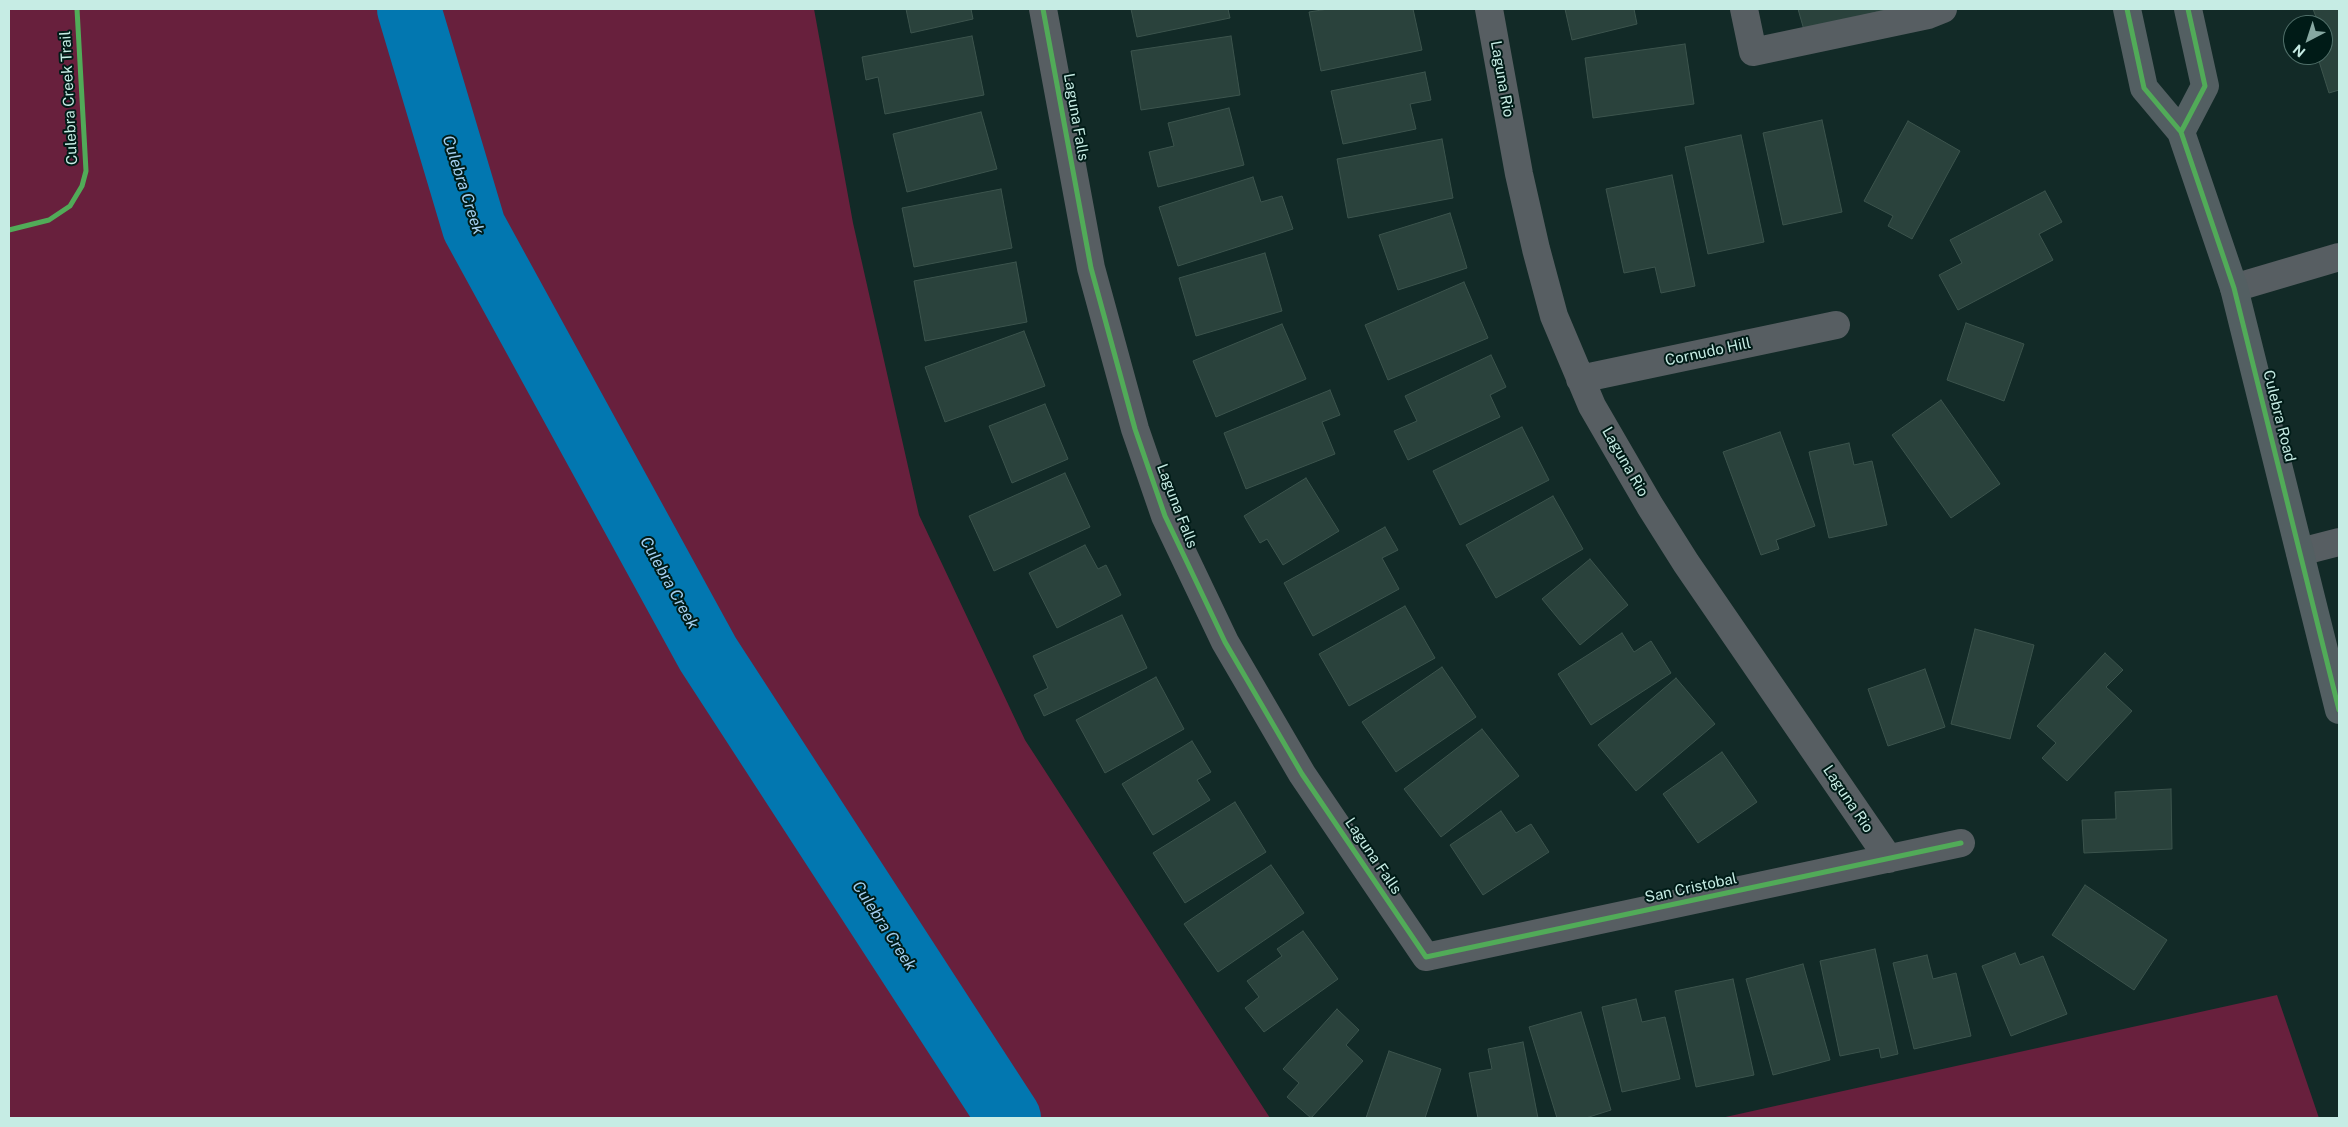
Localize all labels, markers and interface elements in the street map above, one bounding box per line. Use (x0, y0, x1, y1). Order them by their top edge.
north arrow (2283, 15, 2333, 65)
street label: Culebra Creek Trail (57, 31, 81, 165)
street label: Laguna Rio (1486, 39, 1518, 119)
text: N (2290, 41, 2308, 60)
street label: Laguna Falls (1059, 72, 1093, 162)
water label: Culebra Creek (438, 133, 488, 237)
street label: Cornudo Hill (1663, 334, 1753, 370)
street label: Culebra Road (2259, 368, 2299, 464)
street label: Laguna Rio (1598, 424, 1652, 500)
street label: Laguna Falls (1153, 461, 1201, 551)
water label: Culebra Creek (636, 533, 702, 633)
street label: Laguna Rio (1819, 762, 1877, 836)
street label: Laguna Falls (1341, 814, 1405, 898)
street label: San Cristobal (1643, 869, 1739, 907)
water label: Culebra Creek (848, 878, 920, 974)

